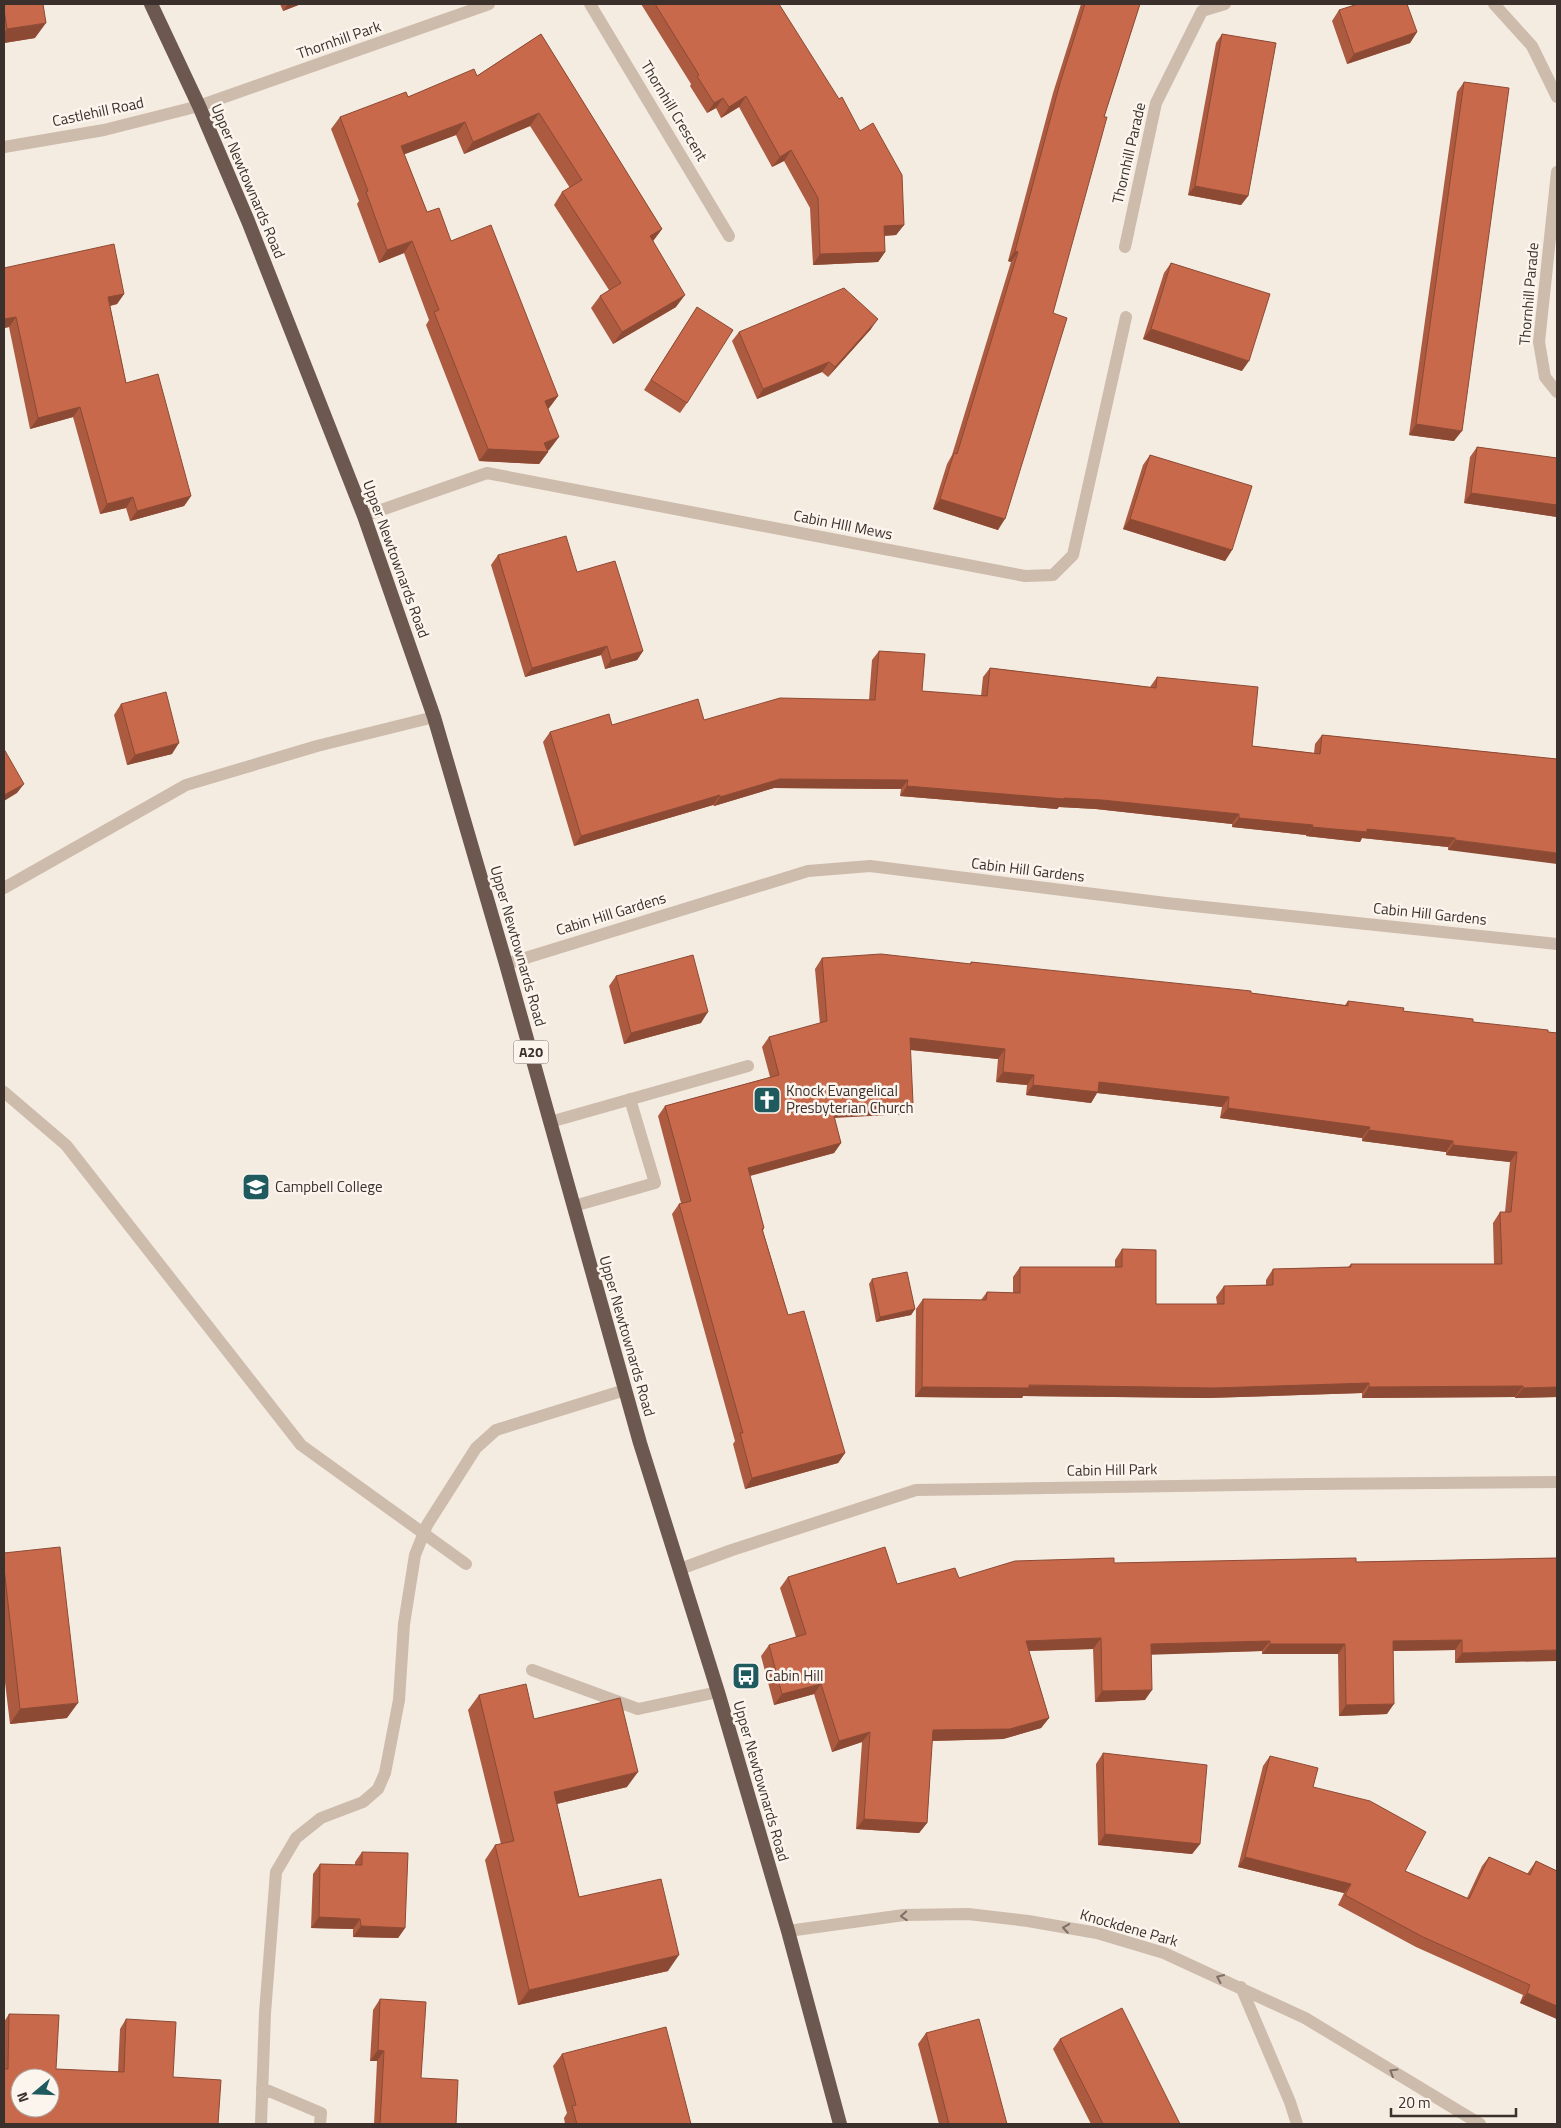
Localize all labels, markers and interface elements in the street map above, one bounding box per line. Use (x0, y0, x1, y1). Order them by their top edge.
street label: Thornhill Park (294, 14, 384, 65)
street label: Thornhill Crescent (635, 56, 714, 166)
street label: Castlehill Road (50, 91, 146, 132)
street label: Upper Newtownards Road (205, 100, 292, 262)
street label: Thornhill Parade (1106, 100, 1151, 206)
street label: Thornhill Parade (1513, 242, 1544, 346)
street label: Upper Newtownards Road (357, 477, 436, 641)
street label: Cabin HIll Mews (792, 504, 895, 545)
street label: Cabin Hill Gardens (970, 851, 1086, 888)
street label: Upper Newtownards Road (485, 863, 552, 1029)
street label: Cabin Hill Gardens (553, 886, 669, 941)
street label: Cabin Hill Gardens (1372, 896, 1488, 931)
road number: A20 (514, 1040, 548, 1064)
place label: Knock Evangelical Presbyterian Church (786, 1079, 914, 1119)
church icon: Knock Evangelical Presbyterian Church (752, 1085, 782, 1115)
school or university icon: Campbell College (241, 1172, 271, 1202)
place label: Campbell College (275, 1175, 383, 1198)
street label: Upper Newtownards Road (594, 1253, 661, 1419)
street label: Cabin Hill Park (1067, 1457, 1157, 1482)
bus stop icon: Cabin Hill (731, 1661, 761, 1691)
place label: Cabin Hill (765, 1664, 824, 1687)
street label: Upper Newtownards Road (728, 1698, 795, 1864)
street label: Knockdene Park (1077, 1903, 1181, 1953)
one-way arrow (900, 1910, 908, 1921)
one-way arrow (1062, 1923, 1070, 1933)
one-way arrow (1216, 1973, 1225, 1984)
north arrow (10, 2068, 60, 2118)
one-way arrow (1390, 2068, 1399, 2078)
scale bar (1391, 2086, 1516, 2118)
text: N (11, 2089, 34, 2105)
text: 20 m (1398, 2091, 1431, 2114)

